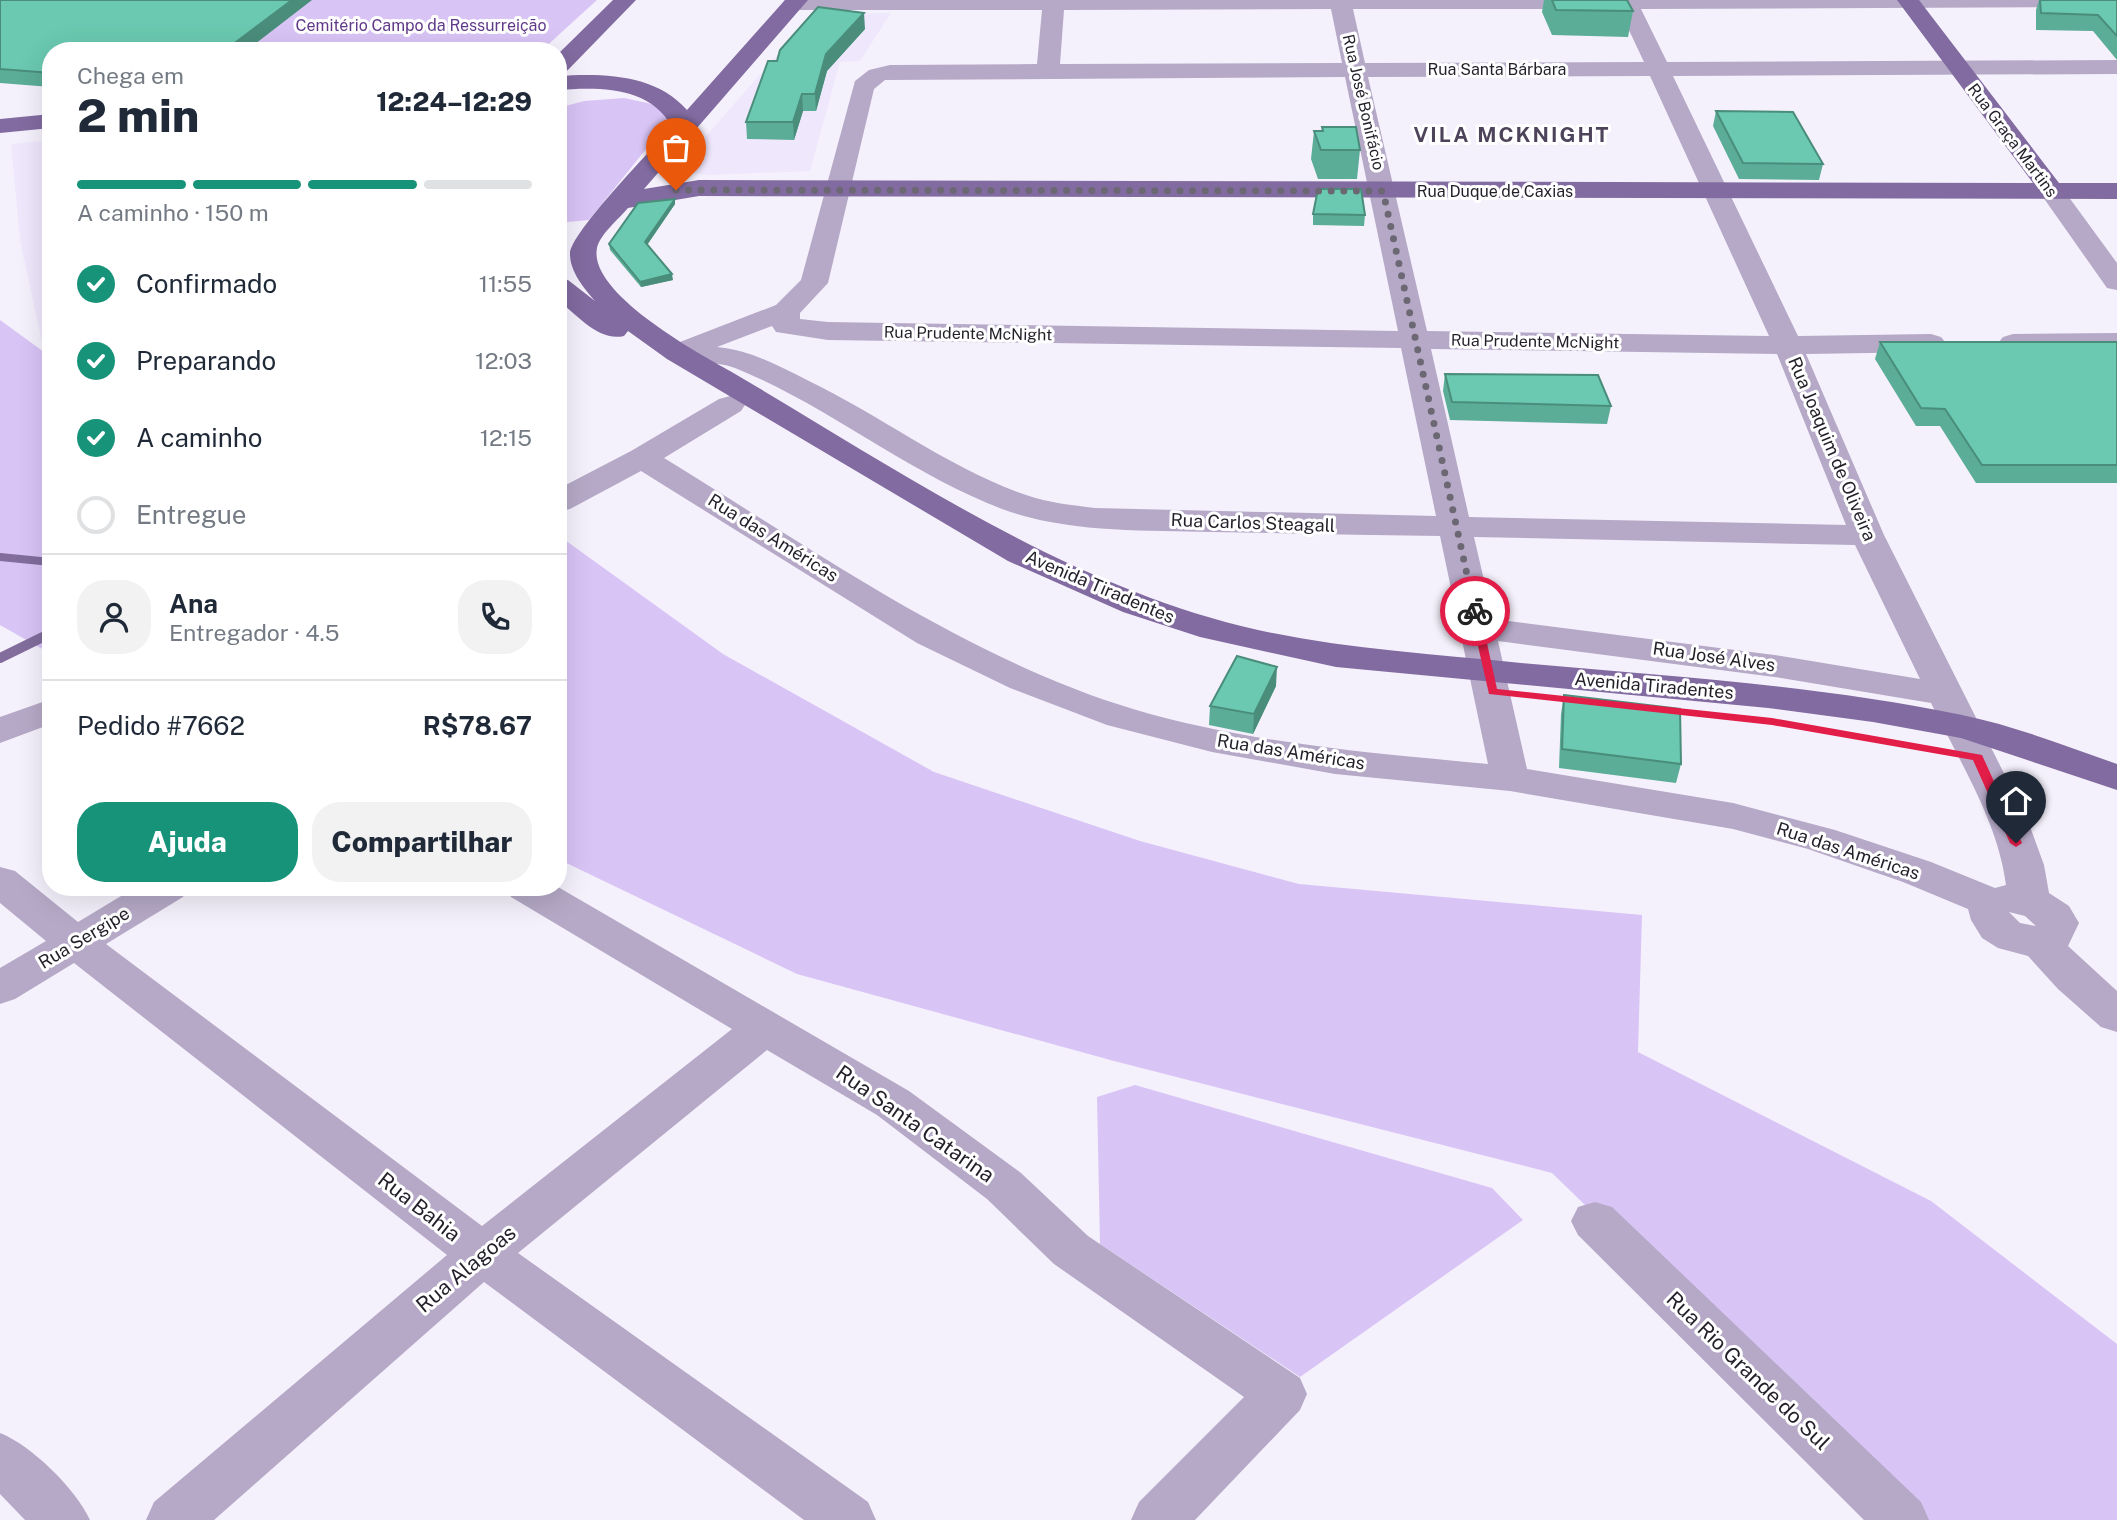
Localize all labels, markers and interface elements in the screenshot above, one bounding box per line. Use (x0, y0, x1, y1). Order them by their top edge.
park label: Cemitério Campo da Ressurreição (295, 16, 547, 35)
street label: Rua José Bonifácio (1339, 32, 1388, 172)
street label: Rua Santa Bárbara (1428, 60, 1566, 79)
text: Chega em (77, 62, 184, 89)
street label: Rua Graça Martins (1964, 80, 2061, 201)
text: 12:24–12:29 (376, 86, 532, 117)
text: 2 min (77, 88, 199, 142)
pin (646, 118, 706, 190)
district label: VILA MCKNIGHT (1414, 122, 1611, 147)
icon: bag (657, 129, 695, 167)
street label: Rua Duque de Caxias (1417, 182, 1573, 201)
text: A caminho · 150 m (77, 199, 269, 226)
icon: check (77, 265, 115, 303)
text: Confirmado (136, 268, 277, 299)
text: 11:55 (479, 270, 532, 297)
street label: Rua Prudente McNight (884, 323, 1052, 344)
street label: Rua Prudente McNight (1451, 331, 1619, 352)
icon: check (77, 342, 115, 380)
text: Preparando (136, 345, 276, 376)
text: 12:03 (475, 347, 532, 374)
street label: Rua Joaquim de Oliveira (1784, 354, 1881, 544)
icon: check (77, 419, 115, 457)
text: A caminho (136, 422, 263, 453)
text: 12:15 (480, 424, 532, 451)
street label: Rua das Américas (704, 489, 842, 586)
text: Entregue (136, 499, 247, 530)
street label: Rua Carlos Steagall (1170, 509, 1336, 536)
street label: Avenida Tiradentes (1023, 546, 1178, 627)
courier (1440, 576, 1510, 646)
button: person (77, 580, 151, 654)
button: phone (458, 580, 532, 654)
text: Ana (169, 588, 218, 619)
icon: bike (1456, 592, 1494, 630)
text: Entregador · 4.5 (169, 619, 340, 646)
street label: Rua José Alves (1651, 638, 1777, 675)
street label: Avenida Tiradentes (1574, 668, 1734, 703)
text: Pedido #7662 (77, 710, 245, 741)
text: R$78.67 (423, 710, 532, 741)
street label: Rua das Américas (1216, 729, 1366, 774)
pin (1986, 771, 2046, 843)
icon: home (1997, 782, 2035, 820)
button: Ajuda (77, 802, 298, 882)
button: Compartilhar (312, 802, 532, 882)
street label: Rua das Américas (1774, 817, 1922, 884)
street label: Rua Sergipe (34, 902, 133, 973)
street label: Rua Santa Catarina (831, 1060, 999, 1188)
street label: Rua Bahia (373, 1167, 465, 1246)
street label: Rua Alagoas (411, 1220, 521, 1318)
street label: Rua Rio Grande do Sul (1662, 1286, 1835, 1455)

